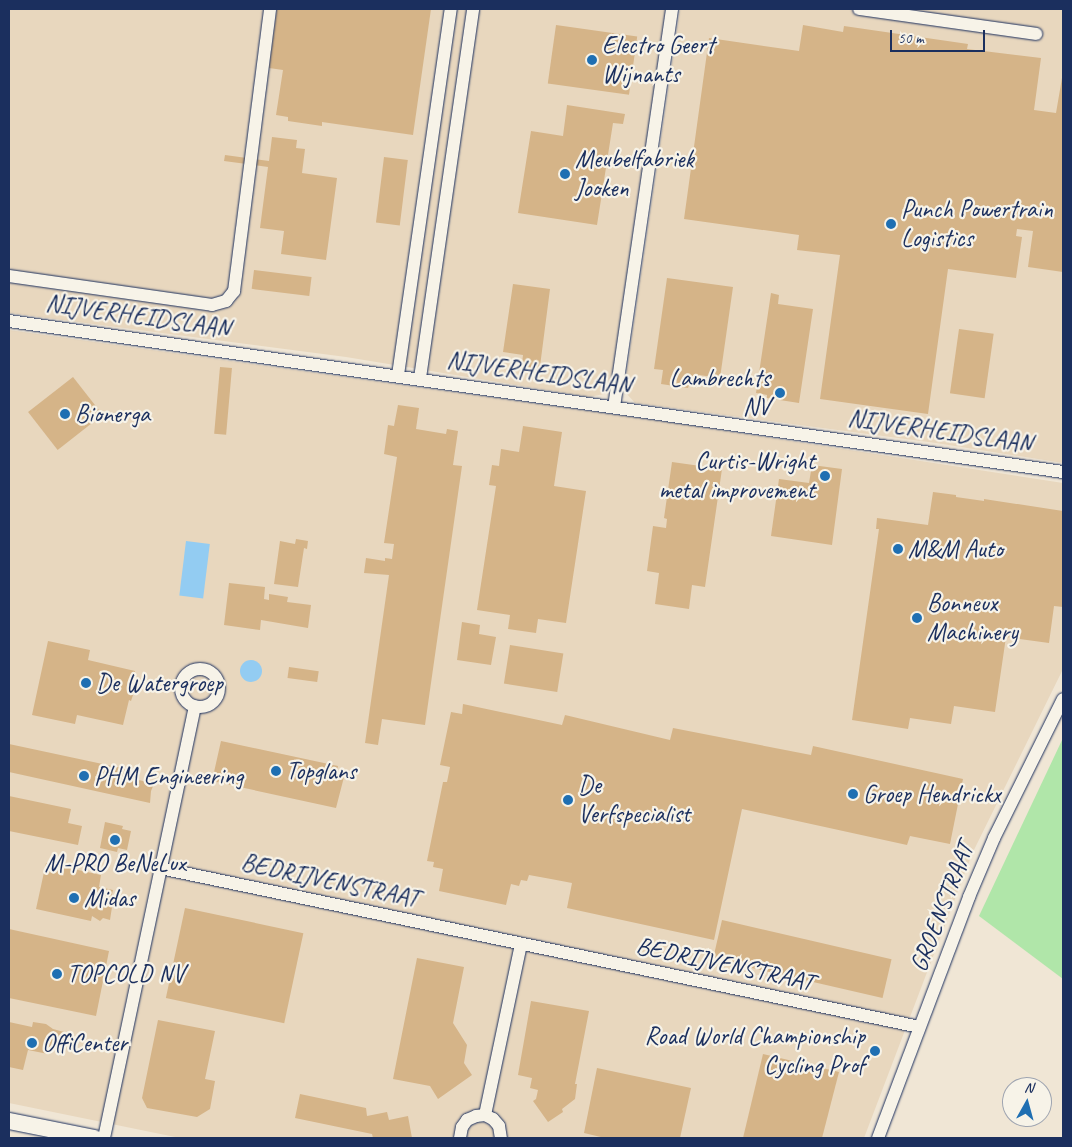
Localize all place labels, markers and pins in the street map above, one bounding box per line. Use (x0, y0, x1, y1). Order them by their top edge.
place label: Electro Geert Wijnants (602, 31, 714, 90)
marker: Electro Geert Wijnants (586, 54, 598, 66)
place label: Meubelfabriek Jooken (575, 145, 694, 204)
marker: Meubelfabriek Jooken (559, 168, 571, 180)
place label: Punch Powertrain Logistics (901, 195, 1051, 254)
marker: Punch Powertrain Logistics (885, 218, 897, 230)
place label: Lambrechts NV (669, 364, 770, 423)
marker: Lambrechts NV (774, 387, 786, 399)
place label: Bionerga (75, 399, 150, 429)
marker: Bionerga (59, 408, 71, 420)
place label: Curtis-Wright metal improvement (659, 447, 815, 506)
marker: Curtis-Wright metal improvement (819, 470, 831, 482)
place label: M&M Auto (908, 534, 1003, 564)
marker: M&M Auto (892, 543, 904, 555)
place label: Bonneux Machinery (927, 589, 1018, 648)
marker: Bonneux Machinery (911, 612, 923, 624)
place label: De Watergroep (96, 668, 223, 698)
marker: De Watergroep (80, 677, 92, 689)
place label: Topglans (286, 756, 356, 786)
place label: PHM Engineering (94, 761, 243, 791)
marker: Topglans (270, 765, 282, 777)
marker: PHM Engineering (78, 770, 90, 782)
place label: De Verfspecialist (578, 771, 690, 830)
place label: Groep Hendrickx (863, 779, 1000, 809)
marker: Groep Hendrickx (847, 788, 859, 800)
marker: De Verfspecialist (562, 794, 574, 806)
marker: M-PRO BeNeLux (109, 834, 121, 846)
place label: M-PRO BeNeLux (45, 848, 185, 878)
place label: Midas (84, 883, 135, 913)
marker: Midas (68, 892, 80, 904)
place label: TOPCOLD NV (67, 959, 185, 989)
marker: TOPCOLD NV (51, 968, 63, 980)
place label: Road World Championship Cycling Prof (643, 1022, 865, 1081)
place label: OffiCenter (42, 1028, 127, 1058)
marker: OffiCenter (26, 1037, 38, 1049)
marker: Road World Championship Cycling Prof (869, 1045, 881, 1057)

